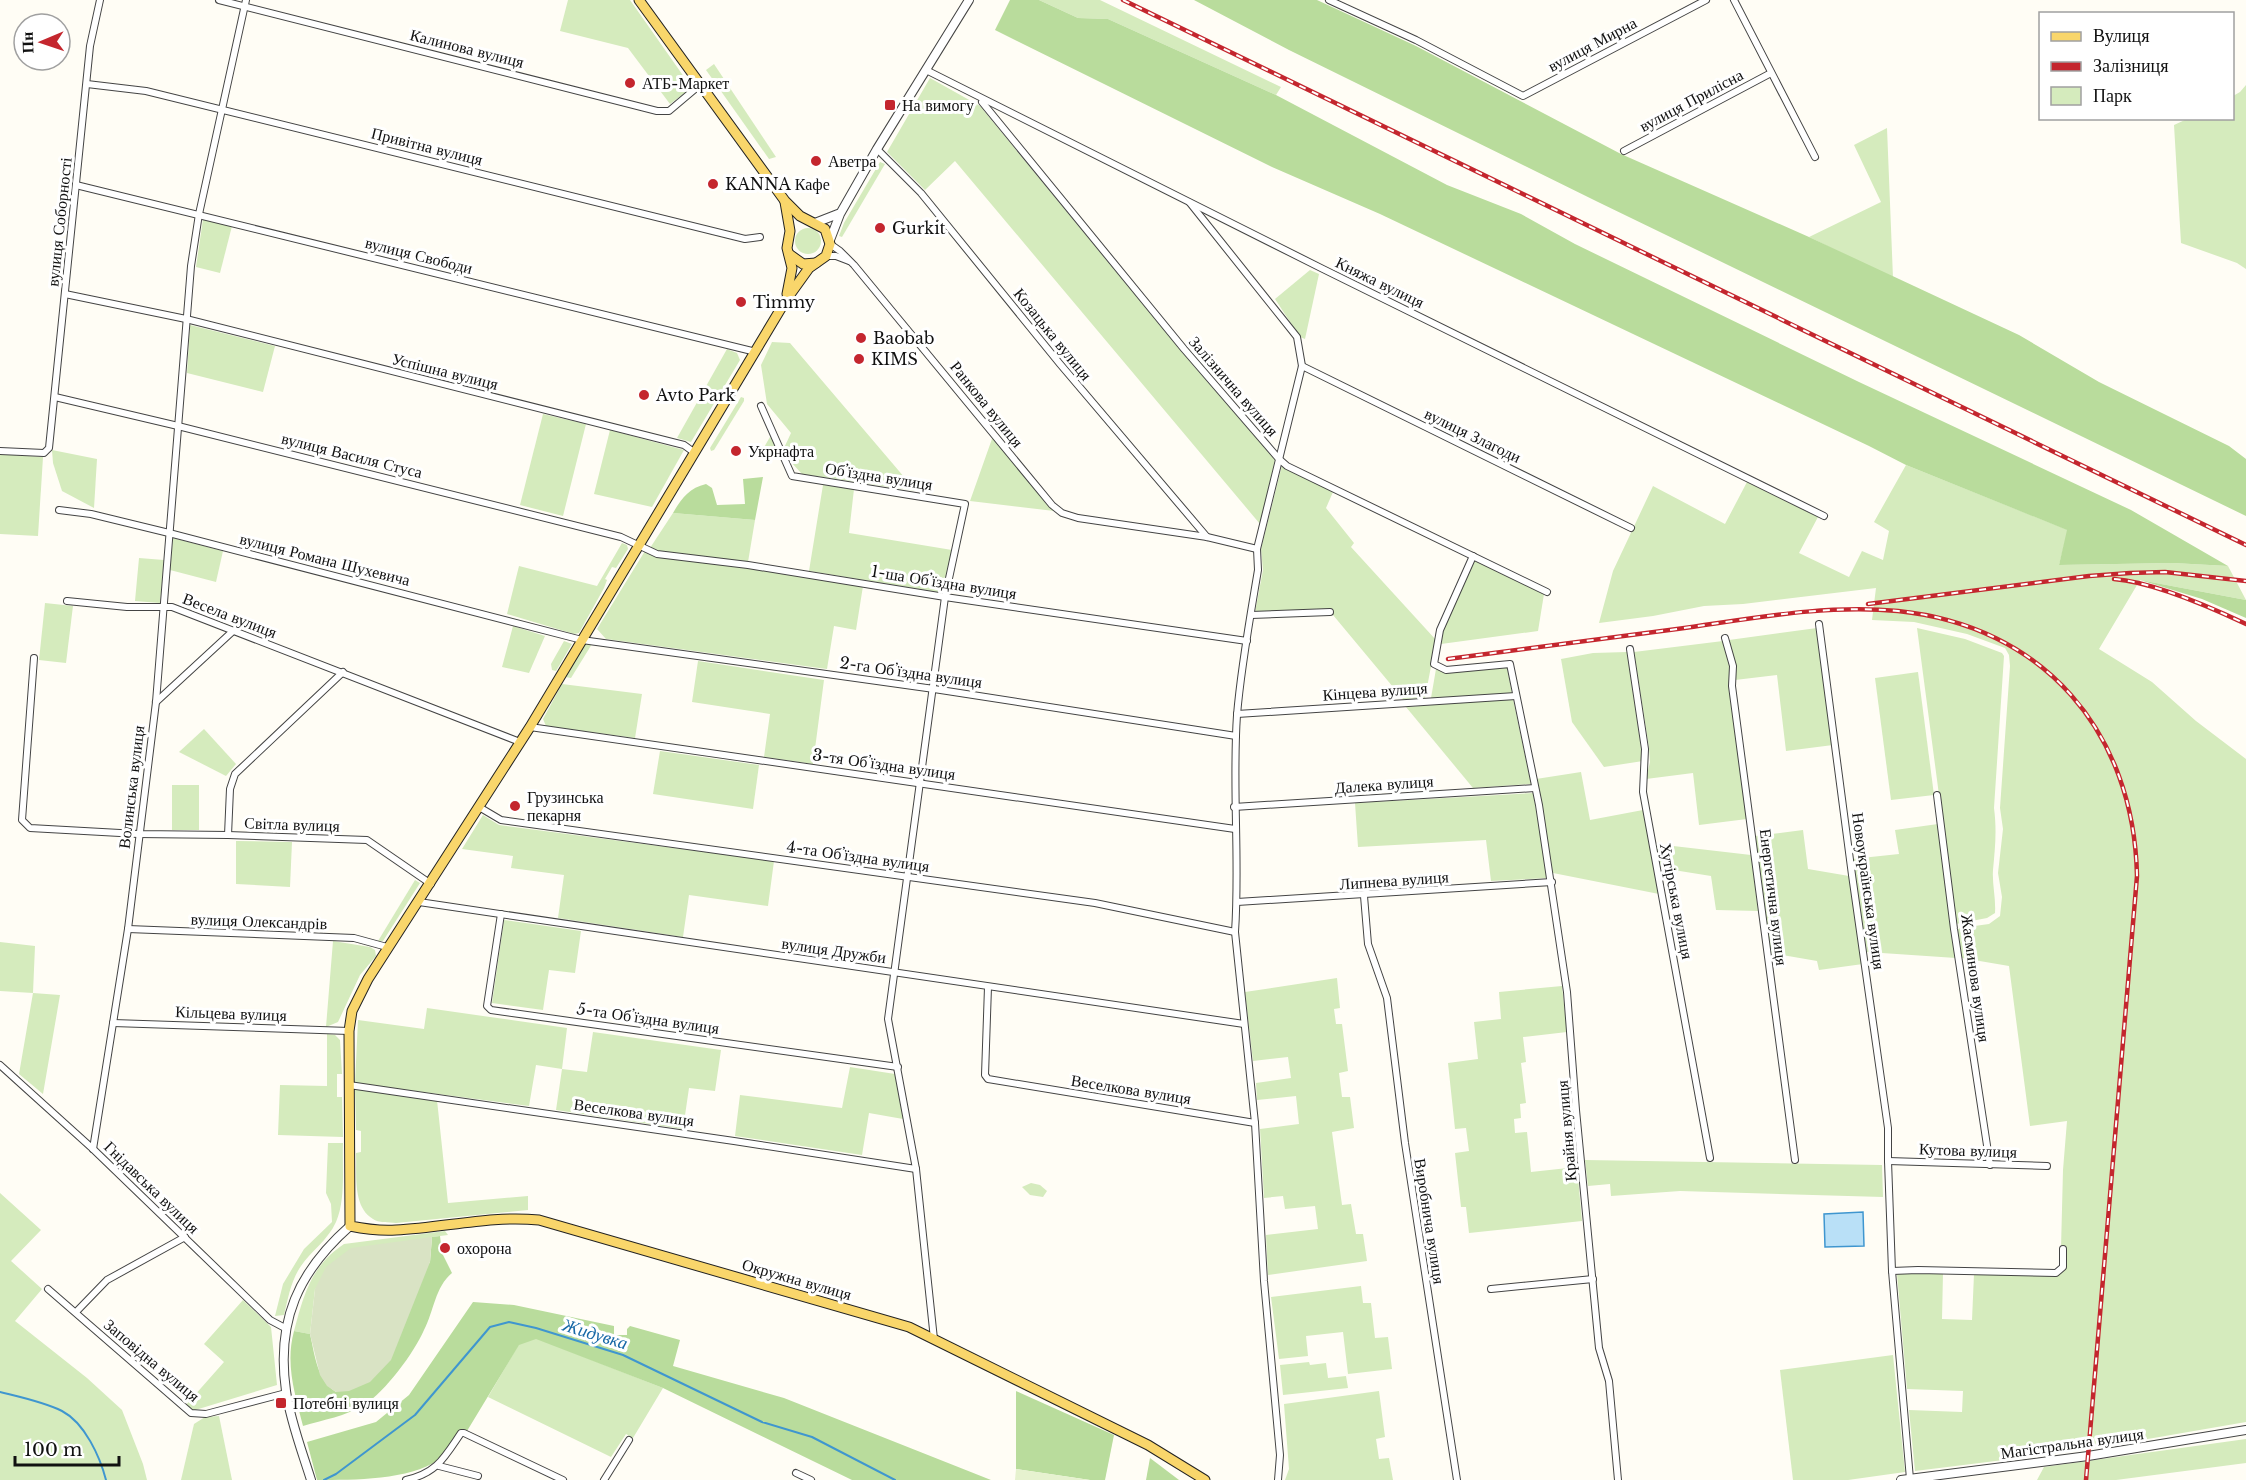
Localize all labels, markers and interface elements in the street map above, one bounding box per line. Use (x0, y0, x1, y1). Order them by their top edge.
north arrow (12, 12, 72, 72)
street label: вулиця Мирна (1544, 12, 1640, 76)
legend (2039, 12, 2234, 120)
street label: Калинова вулиця (408, 24, 527, 72)
text: Вулиця (2093, 25, 2150, 47)
text: Пн (17, 31, 37, 54)
text: Залізниця (2093, 55, 2168, 77)
street label: вулиця Прилісна (1636, 64, 1746, 136)
place label: АТБ-Маркет (642, 73, 729, 93)
marker: АТБ-Маркет (623, 76, 637, 90)
text: Парк (2093, 85, 2132, 107)
place label: На вимогу (902, 95, 974, 115)
marker: На вимогу (883, 98, 897, 112)
street label: Привітна вулиця (369, 122, 485, 170)
place label: Аветра (828, 151, 876, 171)
marker: Аветра (809, 154, 823, 168)
street label: вулиця Соборності (42, 156, 76, 288)
place label: KANNA Кафе (725, 174, 830, 194)
marker: KANNA Кафе (706, 177, 720, 191)
place label: Gurkit (892, 218, 946, 238)
marker: Gurkit (873, 221, 887, 235)
street label: вулиця Свободи (363, 232, 475, 278)
street label: Княжа вулиця (1332, 252, 1428, 312)
street label: Козацька вулиця (1010, 284, 1097, 385)
place label: Timmy (753, 292, 816, 312)
marker: Timmy (734, 295, 748, 309)
place label: Baobab (873, 328, 934, 348)
marker: Baobab (854, 331, 868, 345)
street label: Залізнична вулиця (1185, 332, 1283, 441)
street label: Успішна вулиця (390, 348, 501, 394)
place label: KIMS (871, 349, 918, 369)
marker: KIMS (852, 352, 866, 366)
street label: Ранкова вулиця (946, 357, 1028, 452)
place label: Avto Park (655, 385, 736, 405)
marker: Avto Park (637, 388, 651, 402)
street label: вулиця Злагоди (1422, 403, 1525, 467)
street label: вулиця Василя Стуса (280, 428, 424, 482)
place label: Укрнафта (748, 441, 814, 461)
marker: Укрнафта (729, 444, 743, 458)
street label: Обʼїздна вулиця (824, 458, 935, 494)
street label: вулиця Романа Шухевича (238, 528, 412, 590)
street label: 1-ша Обʼїздна вулиця (870, 561, 1019, 603)
street label: Весела вулиця (180, 588, 280, 642)
street label: 2-га Обʼїздна вулиця (838, 652, 984, 692)
street label: Кінцева вулиця (1322, 677, 1429, 705)
street label: Волинська вулиця (114, 724, 149, 850)
street label: 3-тя Обʼїздна вулиця (811, 744, 957, 784)
street label: Далека вулиця (1334, 771, 1435, 797)
place label: Грузинська пекарня (527, 787, 604, 825)
marker: Грузинська пекарня (508, 799, 522, 813)
street label: Новоукраїнська вулиця (1848, 811, 1890, 972)
street label: Світла вулиця (244, 812, 341, 836)
street label: Енергетична вулиця (1756, 828, 1792, 967)
street label: 4-та Обʼїздна вулиця (785, 836, 931, 876)
street label: Хутірська вулиця (1656, 841, 1698, 961)
street label: Липнева вулиця (1339, 866, 1450, 894)
street label: вулиця Олександрів (190, 909, 328, 933)
street label: Жасминова вулиця (1957, 913, 1995, 1044)
street label: вулиця Дружби (780, 933, 888, 967)
street label: 5-та Обʼїздна вулиця (575, 998, 721, 1038)
street label: Кільцева вулиця (175, 1001, 288, 1025)
street label: Веселкова вулиця (1070, 1070, 1193, 1108)
street label: Крайня вулиця (1552, 1079, 1580, 1182)
street label: Веселкова вулиця (573, 1094, 696, 1130)
street label: Гнідавська вулиця (100, 1136, 204, 1238)
street label: Кутова вулиця (1919, 1138, 2018, 1162)
street label: Виробнича вулиця (1410, 1157, 1450, 1286)
place label: охорона (457, 1238, 512, 1258)
marker: охорона (438, 1241, 452, 1255)
street label: Окружна вулиця (740, 1254, 855, 1304)
water label: Жидувка (559, 1313, 630, 1354)
street label: Заповідна вулиця (100, 1314, 204, 1406)
place label: Потебні вулиця (293, 1393, 400, 1413)
marker: Потебні вулиця (274, 1396, 288, 1410)
street label: Магістральна вулиця (1999, 1423, 2145, 1463)
scale bar (15, 1429, 118, 1467)
text: 100 m (24, 1439, 82, 1461)

